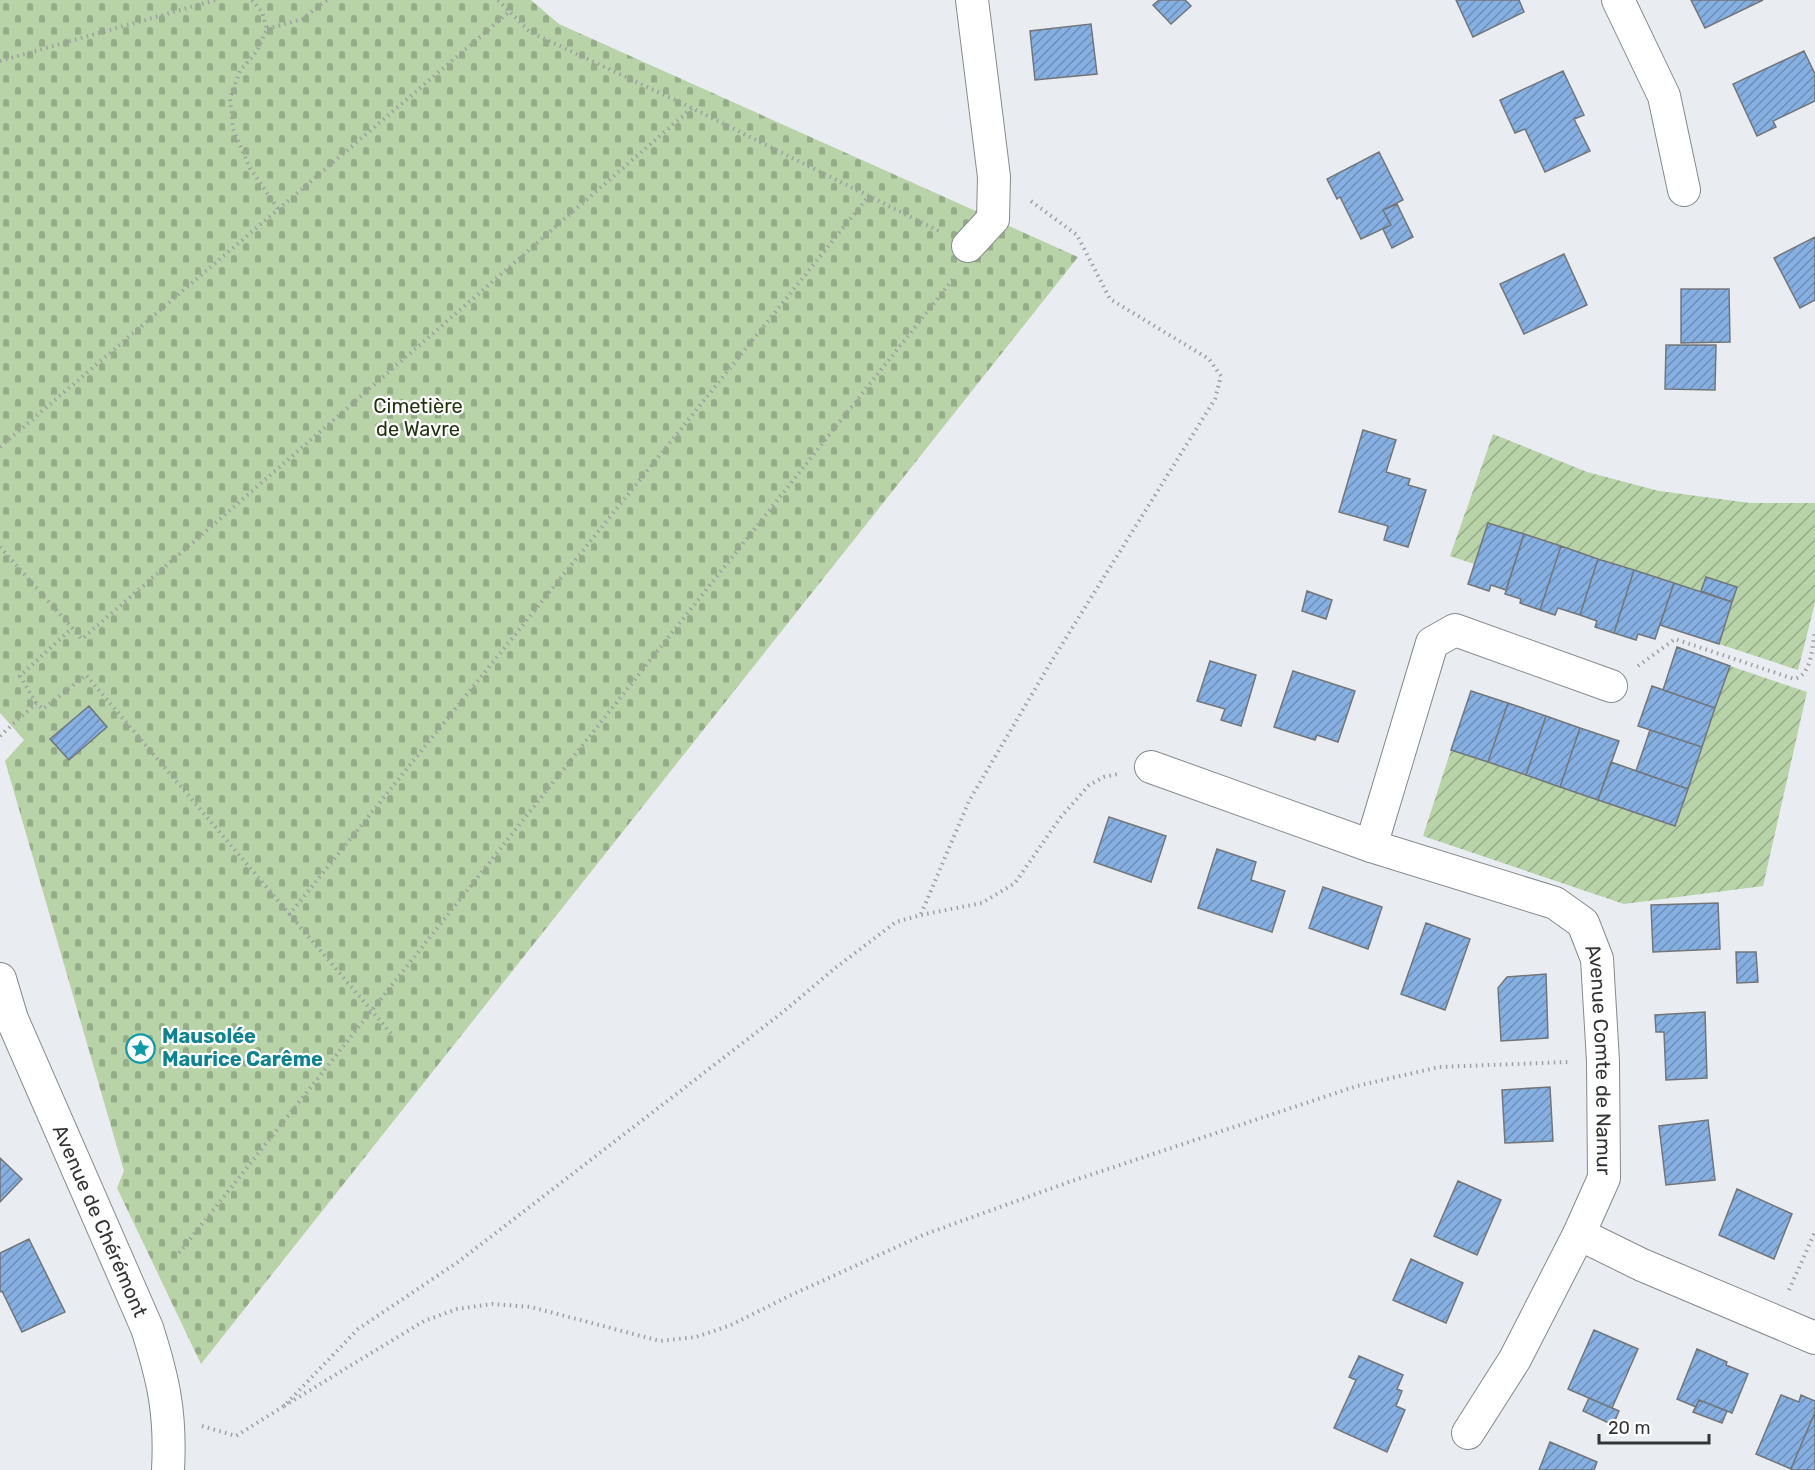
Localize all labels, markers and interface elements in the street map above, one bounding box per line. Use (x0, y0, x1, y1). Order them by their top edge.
park label: Cimetière de Wavre (373, 394, 463, 441)
street label: Avenue Comte de Namur (1580, 940, 1616, 1176)
place label: Mausolée Maurice Carême (162, 1024, 323, 1071)
place icon: Mausolée Maurice Carême (125, 1032, 157, 1064)
street label: Avenue de Chérémont (48, 1121, 153, 1321)
scale bar (1599, 1407, 1708, 1445)
text: 20 m (1608, 1417, 1650, 1439)

